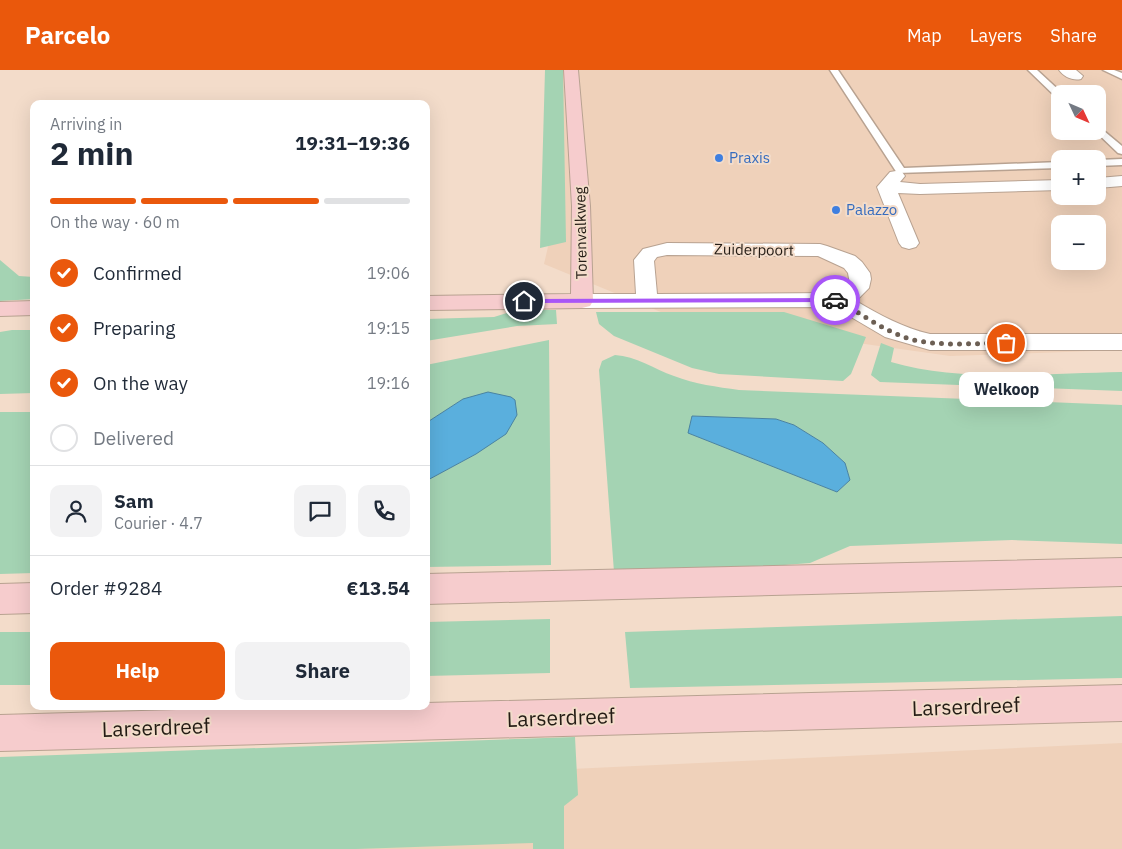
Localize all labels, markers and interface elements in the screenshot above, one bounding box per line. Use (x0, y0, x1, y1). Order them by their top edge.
text: Parcelo (25, 19, 110, 51)
text: Map (907, 24, 942, 47)
text: Layers (970, 24, 1022, 47)
text: Share (1050, 24, 1097, 47)
north arrow (1051, 85, 1106, 140)
map controls (1051, 85, 1106, 270)
text: Arriving in (50, 114, 122, 134)
text: 19:31–19:36 (295, 131, 410, 155)
text: 2 min (50, 132, 134, 174)
place label: Praxis (729, 148, 770, 167)
button: + (1051, 150, 1106, 205)
marker: Praxis (713, 152, 725, 164)
street label: Torenvalkweg (570, 186, 591, 280)
place label: Palazzo (846, 200, 897, 219)
marker: Palazzo (830, 204, 842, 216)
text: On the way · 60 m (50, 212, 180, 232)
button: − (1051, 215, 1106, 270)
street label: Zuiderpoort (714, 239, 794, 260)
icon: check (50, 259, 78, 287)
text: Confirmed (93, 261, 182, 285)
text: 19:06 (367, 263, 410, 283)
courier (810, 275, 860, 325)
pin (503, 280, 545, 322)
icon: car (821, 286, 849, 314)
icon: home (510, 287, 538, 315)
icon: check (50, 314, 78, 342)
text: Preparing (93, 316, 175, 340)
text: 19:15 (367, 318, 410, 338)
pin (985, 322, 1027, 364)
icon: bag (992, 329, 1020, 357)
icon: check (50, 369, 78, 397)
text: On the way (93, 371, 188, 395)
text: 19:16 (367, 373, 410, 393)
callout: Welkoop (958, 373, 1054, 408)
text: Welkoop (974, 379, 1039, 399)
text: Delivered (93, 426, 174, 450)
button: person (50, 485, 102, 537)
button: chat (294, 485, 346, 537)
button: phone (358, 485, 410, 537)
text: Sam (114, 489, 154, 513)
text: Courier · 4.7 (114, 513, 203, 533)
text: Order #9284 (50, 576, 162, 600)
text: €13.54 (347, 576, 410, 600)
button: Help (50, 642, 225, 700)
button: Share (235, 642, 410, 700)
street label: Larserdreef (911, 690, 1021, 722)
street label: Larserdreef (506, 701, 616, 733)
street label: Larserdreef (101, 711, 211, 743)

